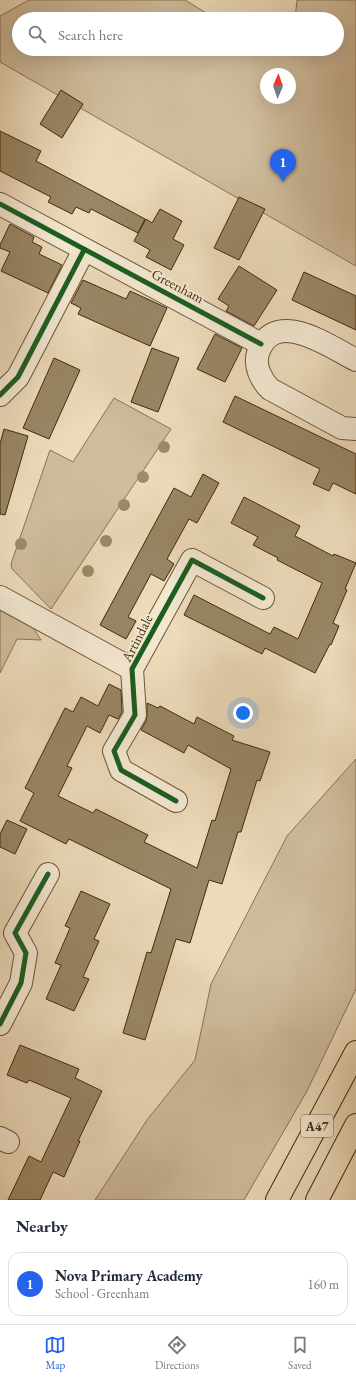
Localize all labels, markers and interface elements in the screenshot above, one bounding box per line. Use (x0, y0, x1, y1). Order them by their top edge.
search box (12, 12, 344, 56)
icon: search (26, 23, 48, 45)
text: Search here (58, 25, 123, 44)
north arrow (260, 68, 296, 104)
pin: 1 (270, 149, 296, 182)
street label: Greenham (149, 265, 207, 307)
street label: Artindale (117, 611, 157, 666)
your location (233, 703, 253, 723)
road number: A47 (301, 1115, 333, 1137)
text: Nearby (16, 1215, 68, 1237)
text: Nova Primary Academy (55, 1266, 203, 1285)
text: 1 (27, 1276, 33, 1293)
text: 160 m (308, 1276, 339, 1293)
text: School · Greenham (55, 1285, 149, 1302)
tab: Map (44, 1334, 66, 1372)
tab: Directions (155, 1334, 199, 1372)
tab: Saved (288, 1334, 312, 1372)

